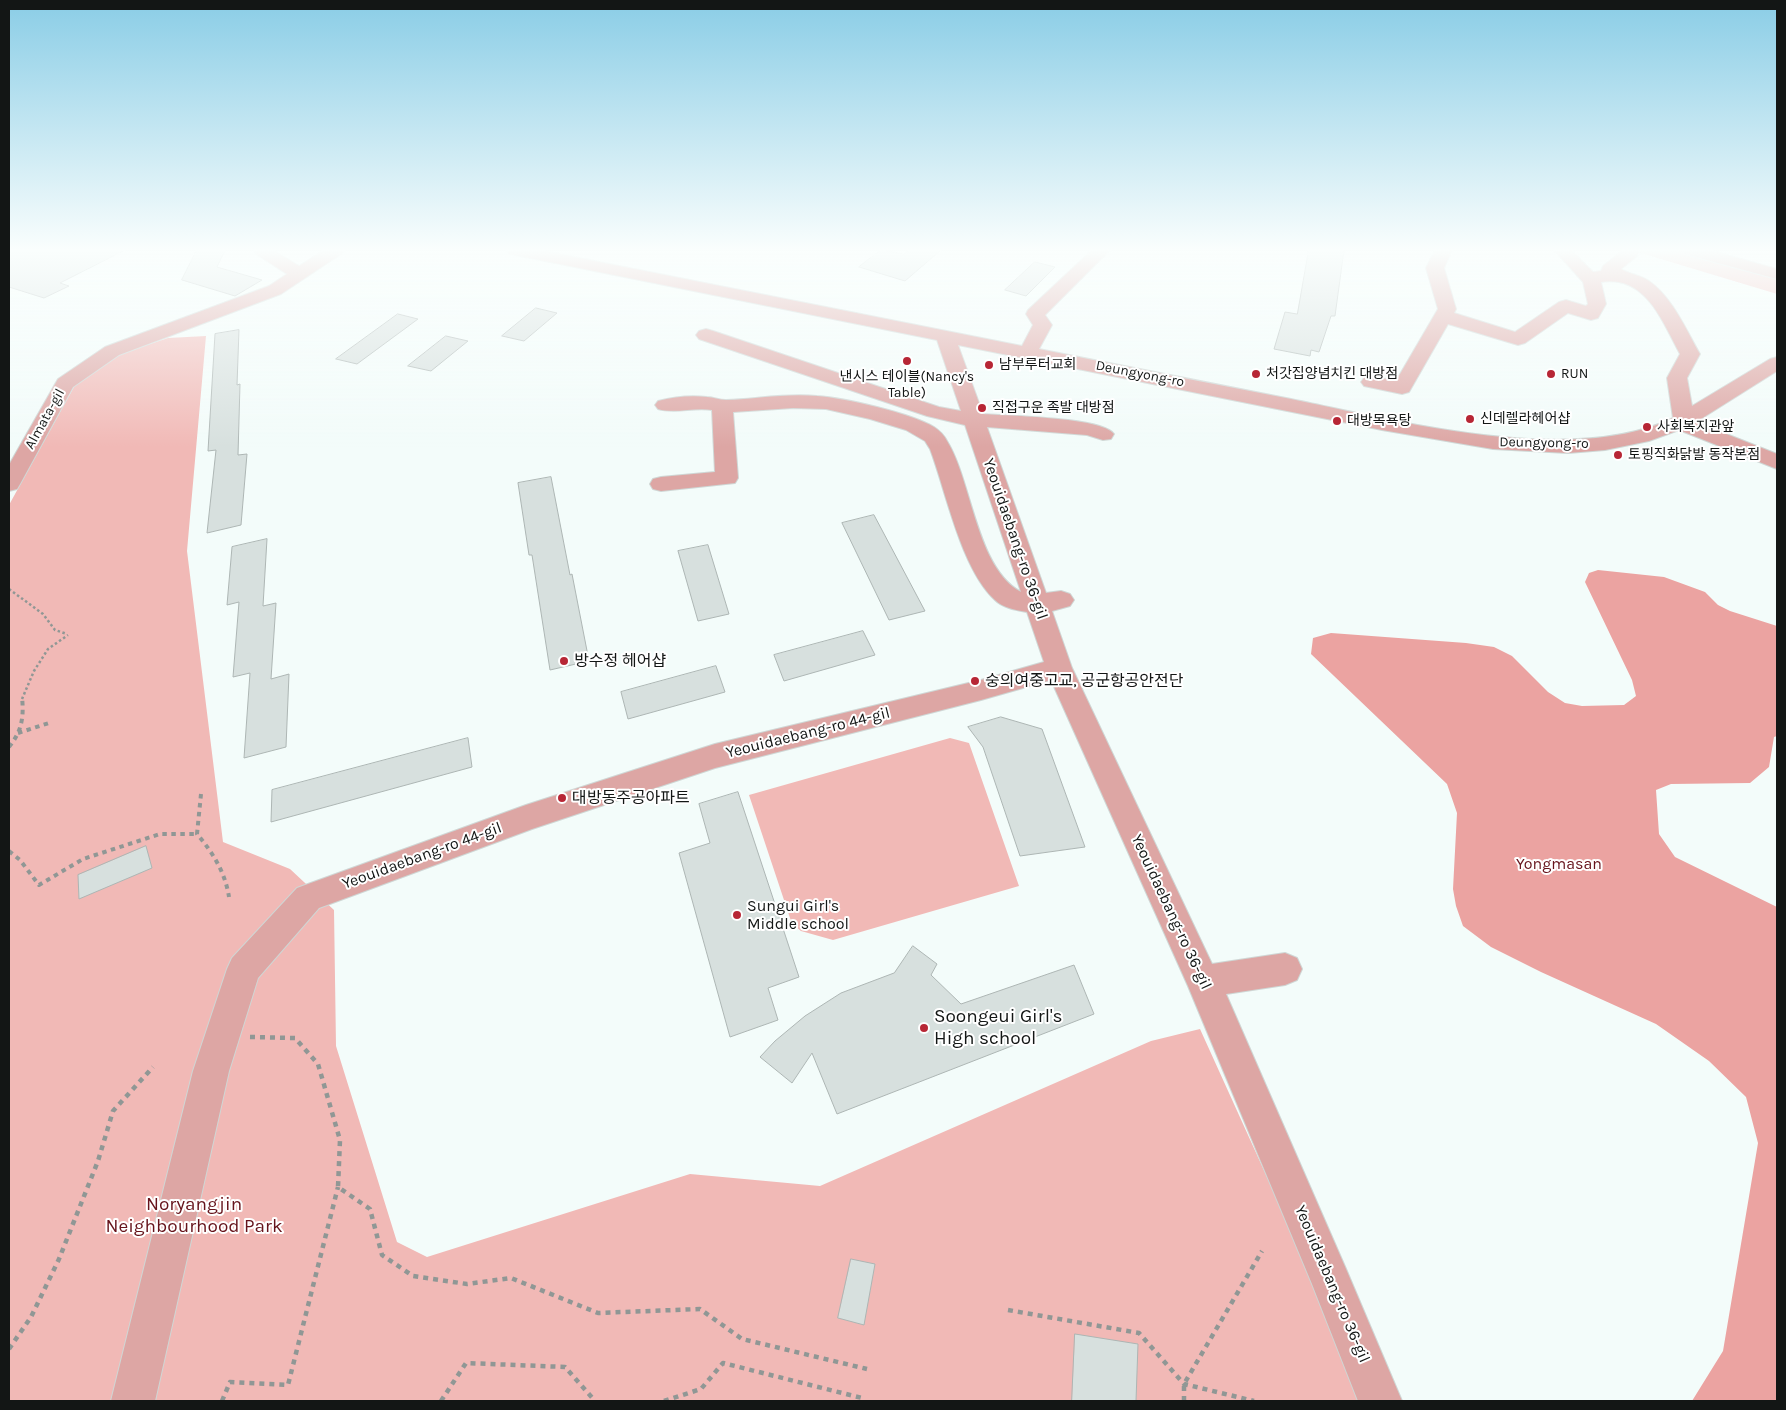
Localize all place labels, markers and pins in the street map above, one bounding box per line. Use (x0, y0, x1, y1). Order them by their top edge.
marker: 낸시스 테이블(Nancy's Table) (901, 355, 913, 367)
place label: 남부루터교회 (999, 357, 1076, 373)
marker: 남부루터교회 (983, 359, 995, 371)
place label: 처갓집양념치킨 대방점 (1266, 366, 1398, 382)
place label: RUN (1561, 366, 1588, 382)
marker: 처갓집양념치킨 대방점 (1250, 368, 1262, 380)
marker: RUN (1545, 368, 1557, 380)
place label: 낸시스 테이블(Nancy's Table) (840, 369, 974, 402)
place label: 직접구운 족발 대방점 (992, 400, 1115, 416)
marker: 직접구운 족발 대방점 (976, 402, 988, 414)
place label: 신데렐라헤어샵 (1480, 411, 1570, 427)
place label: 대방목욕탕 (1347, 413, 1411, 429)
marker: 신데렐라헤어샵 (1464, 413, 1476, 425)
marker: 대방목욕탕 (1331, 415, 1343, 427)
place label: 사회복지관앞 (1657, 419, 1734, 435)
marker: 사회복지관앞 (1641, 421, 1653, 433)
place label: 토핑직화닭발 동작본점 (1628, 447, 1760, 463)
marker: 토핑직화닭발 동작본점 (1612, 449, 1624, 461)
place label: 방수정 헤어샵 (574, 651, 666, 671)
marker: 방수정 헤어샵 (558, 655, 570, 667)
place label: 숭의여중고교, 공군항공안전단 (985, 671, 1184, 691)
marker: 숭의여중고교, 공군항공안전단 (969, 675, 981, 687)
place label: 대방동주공아파트 (572, 788, 690, 808)
marker: 대방동주공아파트 (556, 792, 568, 804)
place label: Sungui Girl's Middle school (747, 896, 849, 934)
marker: Sungui Girl's Middle school (731, 909, 743, 921)
place label: Soongeui Girl's High school (934, 1006, 1063, 1050)
marker: Soongeui Girl's High school (918, 1022, 930, 1034)

